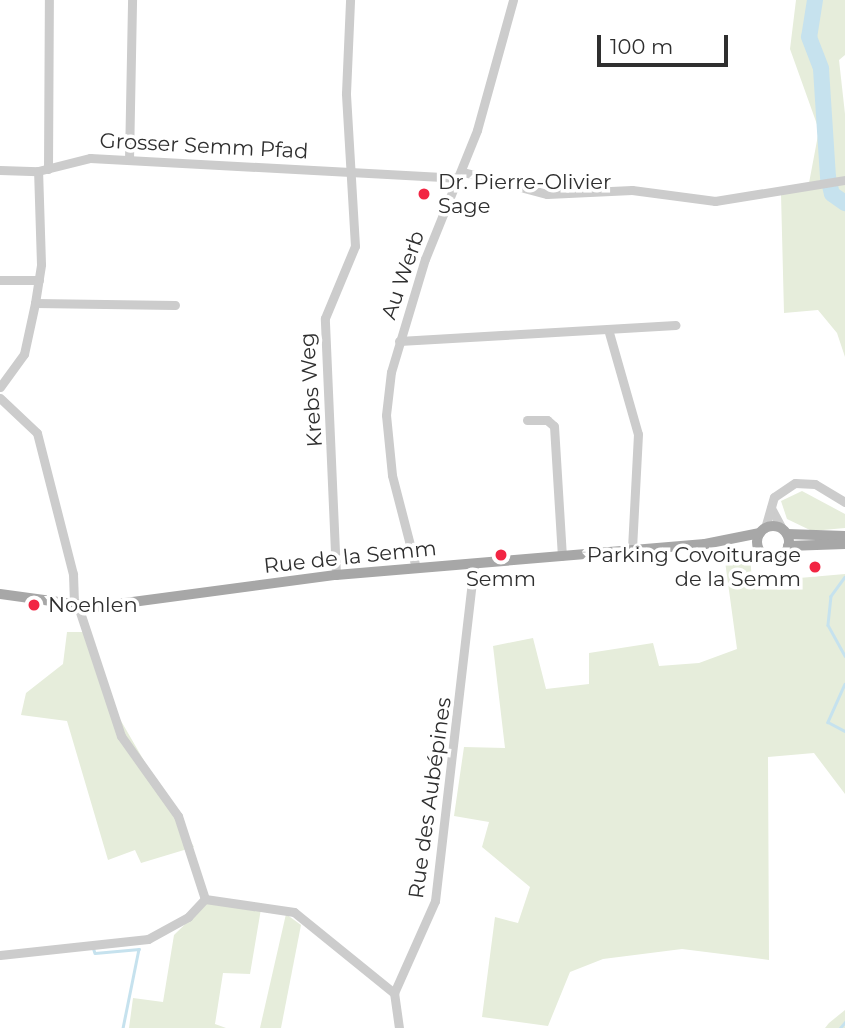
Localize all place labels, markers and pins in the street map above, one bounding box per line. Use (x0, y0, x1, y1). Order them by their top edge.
place label: Dr. Pierre-Olivier Sage (438, 169, 611, 219)
marker: Dr. Pierre-Olivier Sage (416, 186, 432, 202)
place label: Parking Covoiturage de la Semm (587, 542, 801, 592)
marker: Semm (493, 547, 509, 563)
marker: Parking Covoiturage de la Semm (807, 559, 823, 575)
place label: Semm (466, 566, 536, 592)
place label: Noehlen (48, 592, 138, 618)
marker: Noehlen (26, 597, 42, 613)

